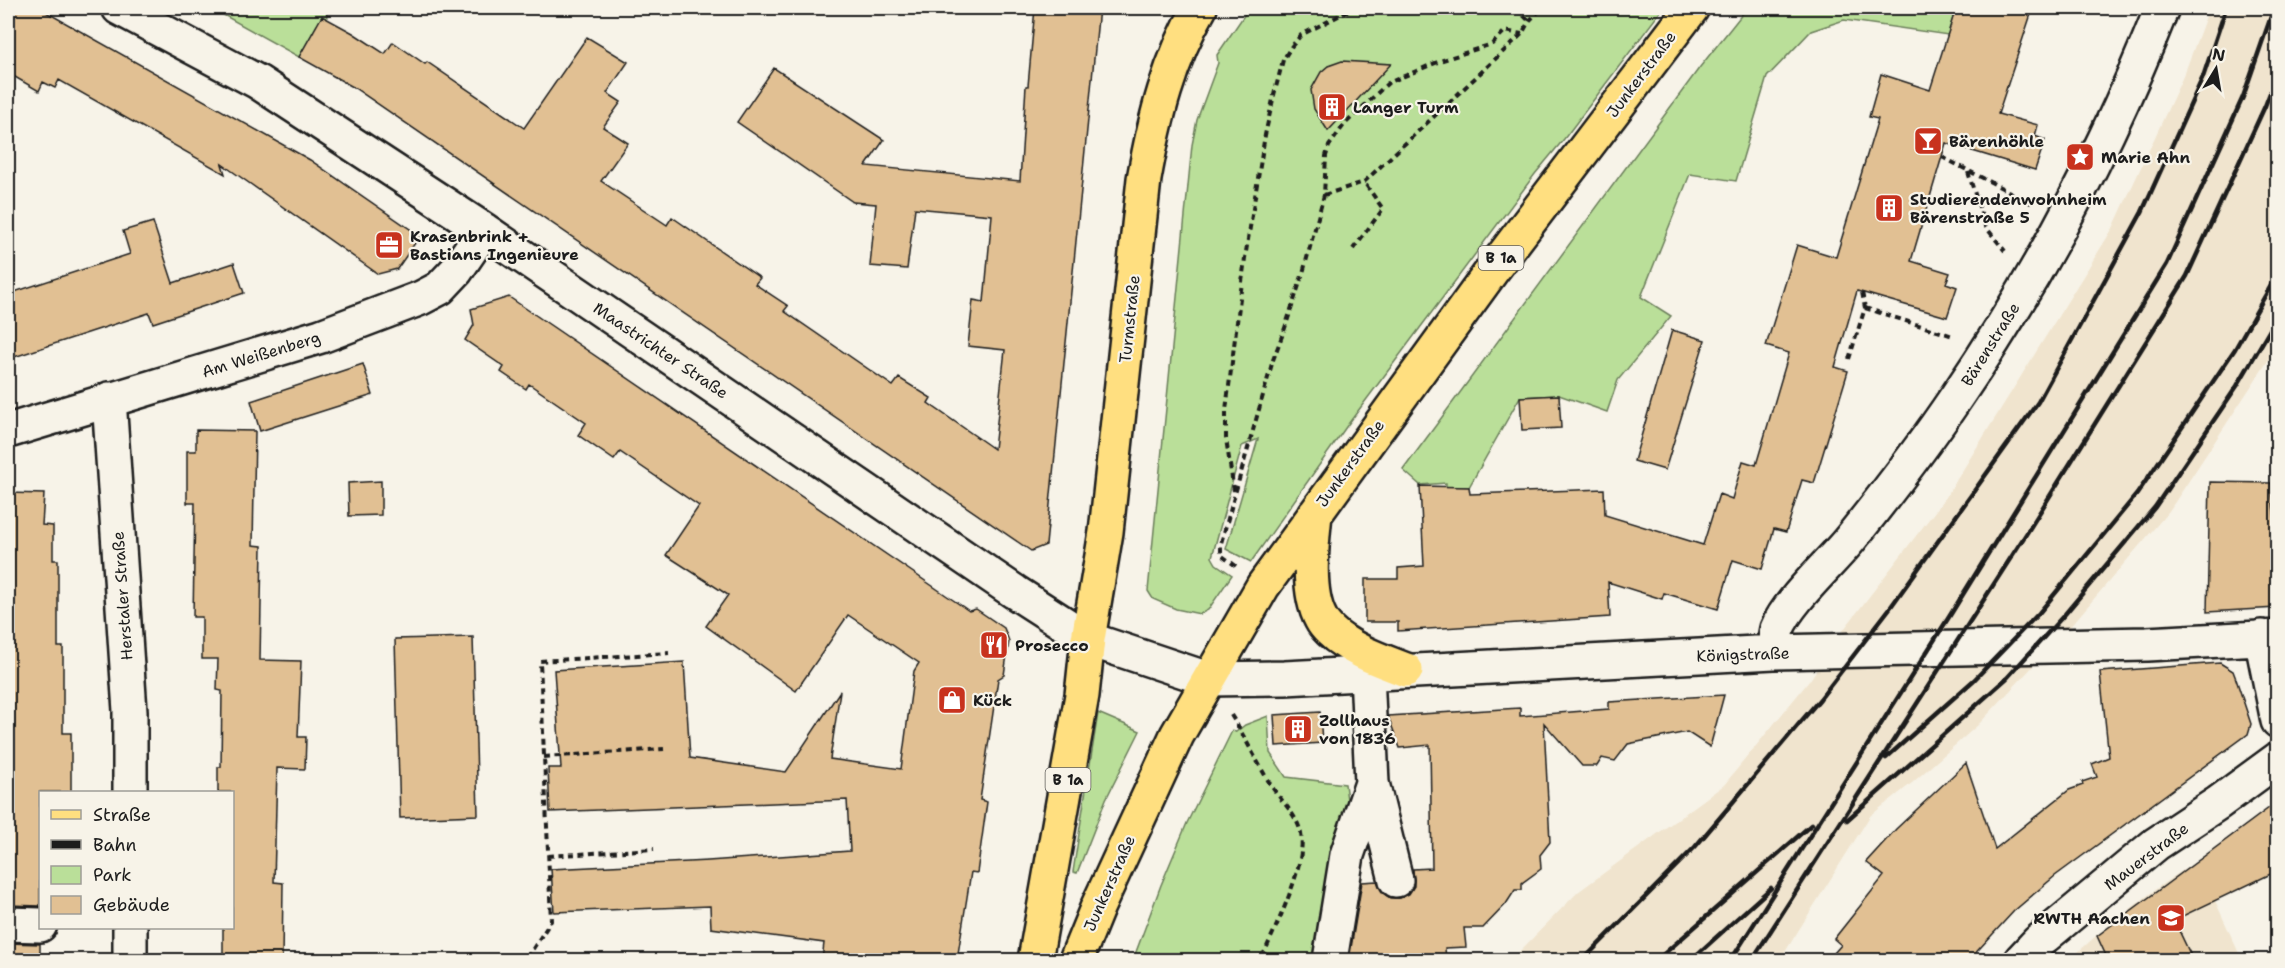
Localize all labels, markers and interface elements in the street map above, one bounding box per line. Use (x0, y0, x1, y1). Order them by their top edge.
street label: Junkerstraße (1602, 27, 1681, 122)
north arrow (2186, 39, 2246, 99)
text: N (2211, 43, 2227, 66)
building icon: Langer Turm (1316, 91, 1348, 123)
place label: Langer Turm (1353, 97, 1459, 118)
bar icon: Bärenhöhle (1912, 125, 1944, 157)
place label: Bärenhöhle (1949, 131, 2044, 152)
place icon: Marie Ahn (2064, 141, 2096, 173)
place label: Marie Ahn (2101, 147, 2190, 168)
place label: Studierendenwohnheim Bärenstraße 5 (1910, 189, 2107, 228)
building icon: Studierendenwohnheim Bärenstraße 5 (1873, 192, 1905, 224)
place label: Krasenbrink + Bastians Ingenieure (410, 226, 579, 265)
office icon: Krasenbrink + Bastians Ingenieure (373, 229, 405, 261)
road number: B 1a (1478, 246, 1524, 270)
street label: Turmstraße (1114, 274, 1145, 364)
street label: Maastrichter Straße (589, 297, 732, 403)
street label: Bärenstraße (1956, 298, 2024, 390)
street label: Am Weißenberg (199, 326, 323, 382)
street label: Junkerstraße (1312, 415, 1389, 511)
street label: Herstaler Straße (108, 531, 137, 661)
restaurant icon: Prosecco (978, 629, 1010, 661)
place label: Prosecco (1015, 635, 1089, 656)
street label: Königstraße (1696, 642, 1790, 667)
shop icon: Kück (936, 684, 968, 716)
place label: Kück (973, 690, 1012, 711)
place label: Zollhaus von 1836 (1319, 710, 1396, 749)
building icon: Zollhaus von 1836 (1282, 713, 1314, 745)
road number: B 1a (1046, 768, 1090, 792)
legend (39, 791, 234, 929)
text: Straße (93, 803, 151, 827)
street label: Mauerstraße (2100, 818, 2193, 895)
street label: Junkerstraße (1079, 832, 1140, 935)
text: Bahn (93, 833, 137, 857)
text: Park (93, 863, 132, 887)
text: Gebäude (93, 893, 170, 917)
school or university icon: RWTH Aachen (2155, 902, 2187, 934)
place label: RWTH Aachen (2033, 908, 2150, 929)

